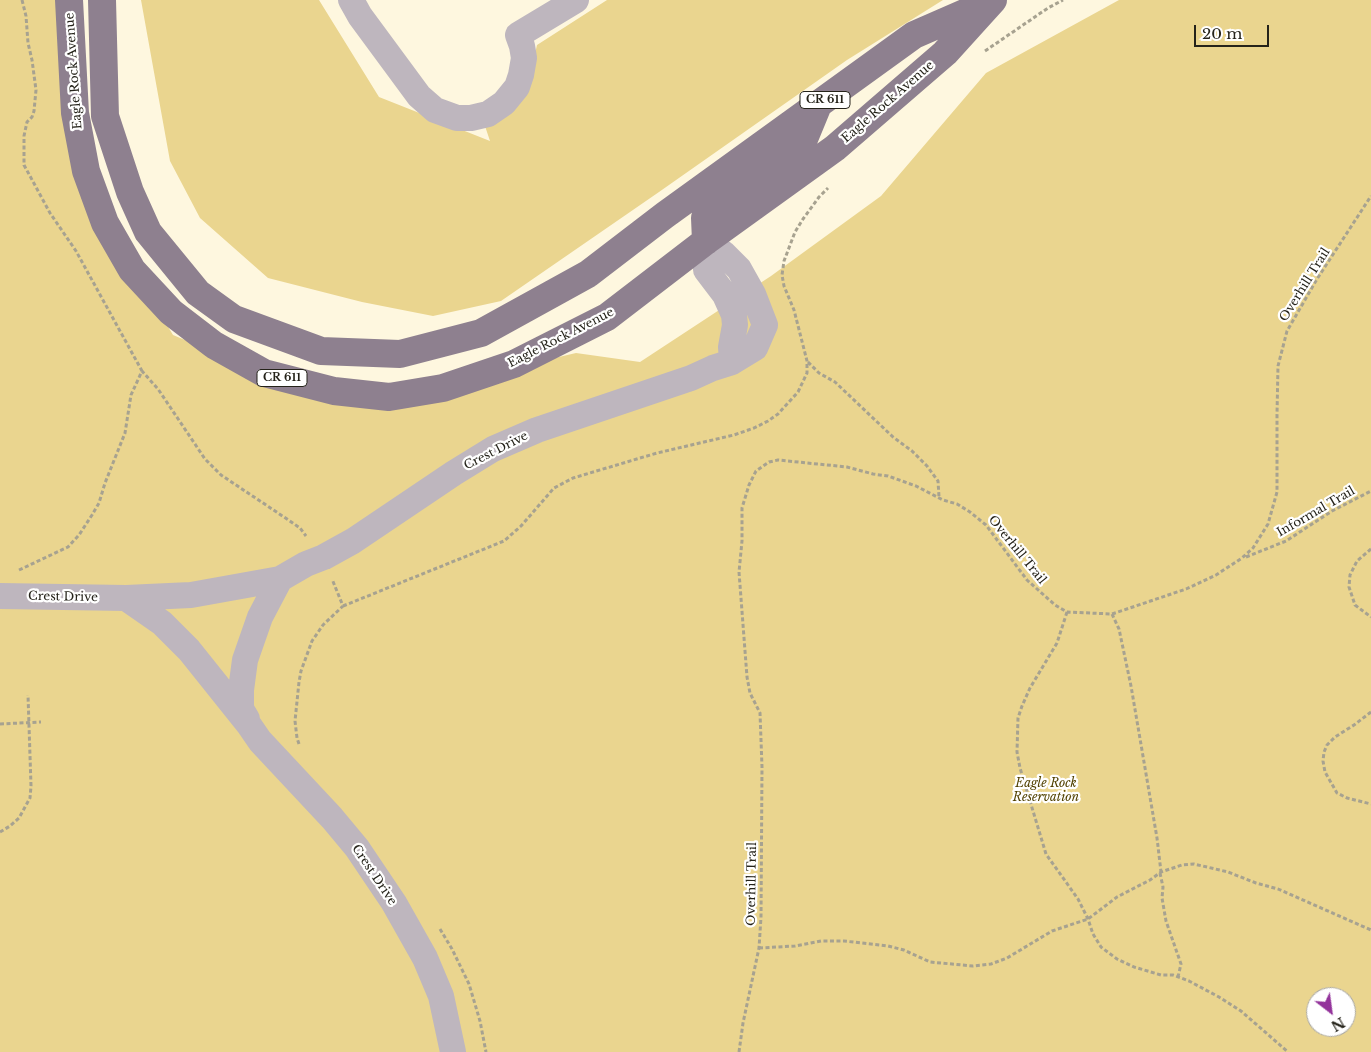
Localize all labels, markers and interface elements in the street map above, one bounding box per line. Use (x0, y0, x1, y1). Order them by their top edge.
street label: Eagle Rock Avenue (63, 12, 85, 130)
scale bar (1196, 15, 1271, 47)
text: 20 m (1202, 24, 1242, 43)
street label: Eagle Rock Avenue (839, 58, 937, 146)
road number: CR 611 (800, 92, 850, 108)
street label: Overhill Trail (1277, 246, 1333, 324)
street label: Eagle Rock Avenue (506, 305, 616, 371)
road number: CR 611 (257, 369, 307, 386)
street label: Crest Drive (462, 429, 530, 473)
street label: Informal Trail (1274, 484, 1358, 540)
street label: Overhill Trail (985, 513, 1049, 587)
street label: Crest Drive (28, 589, 98, 605)
park label: Eagle Rock Reservation (1013, 777, 1079, 805)
street label: Crest Drive (349, 842, 399, 908)
street label: Overhill Trail (744, 842, 760, 926)
north arrow (1306, 987, 1356, 1037)
text: N (1328, 1013, 1348, 1035)

